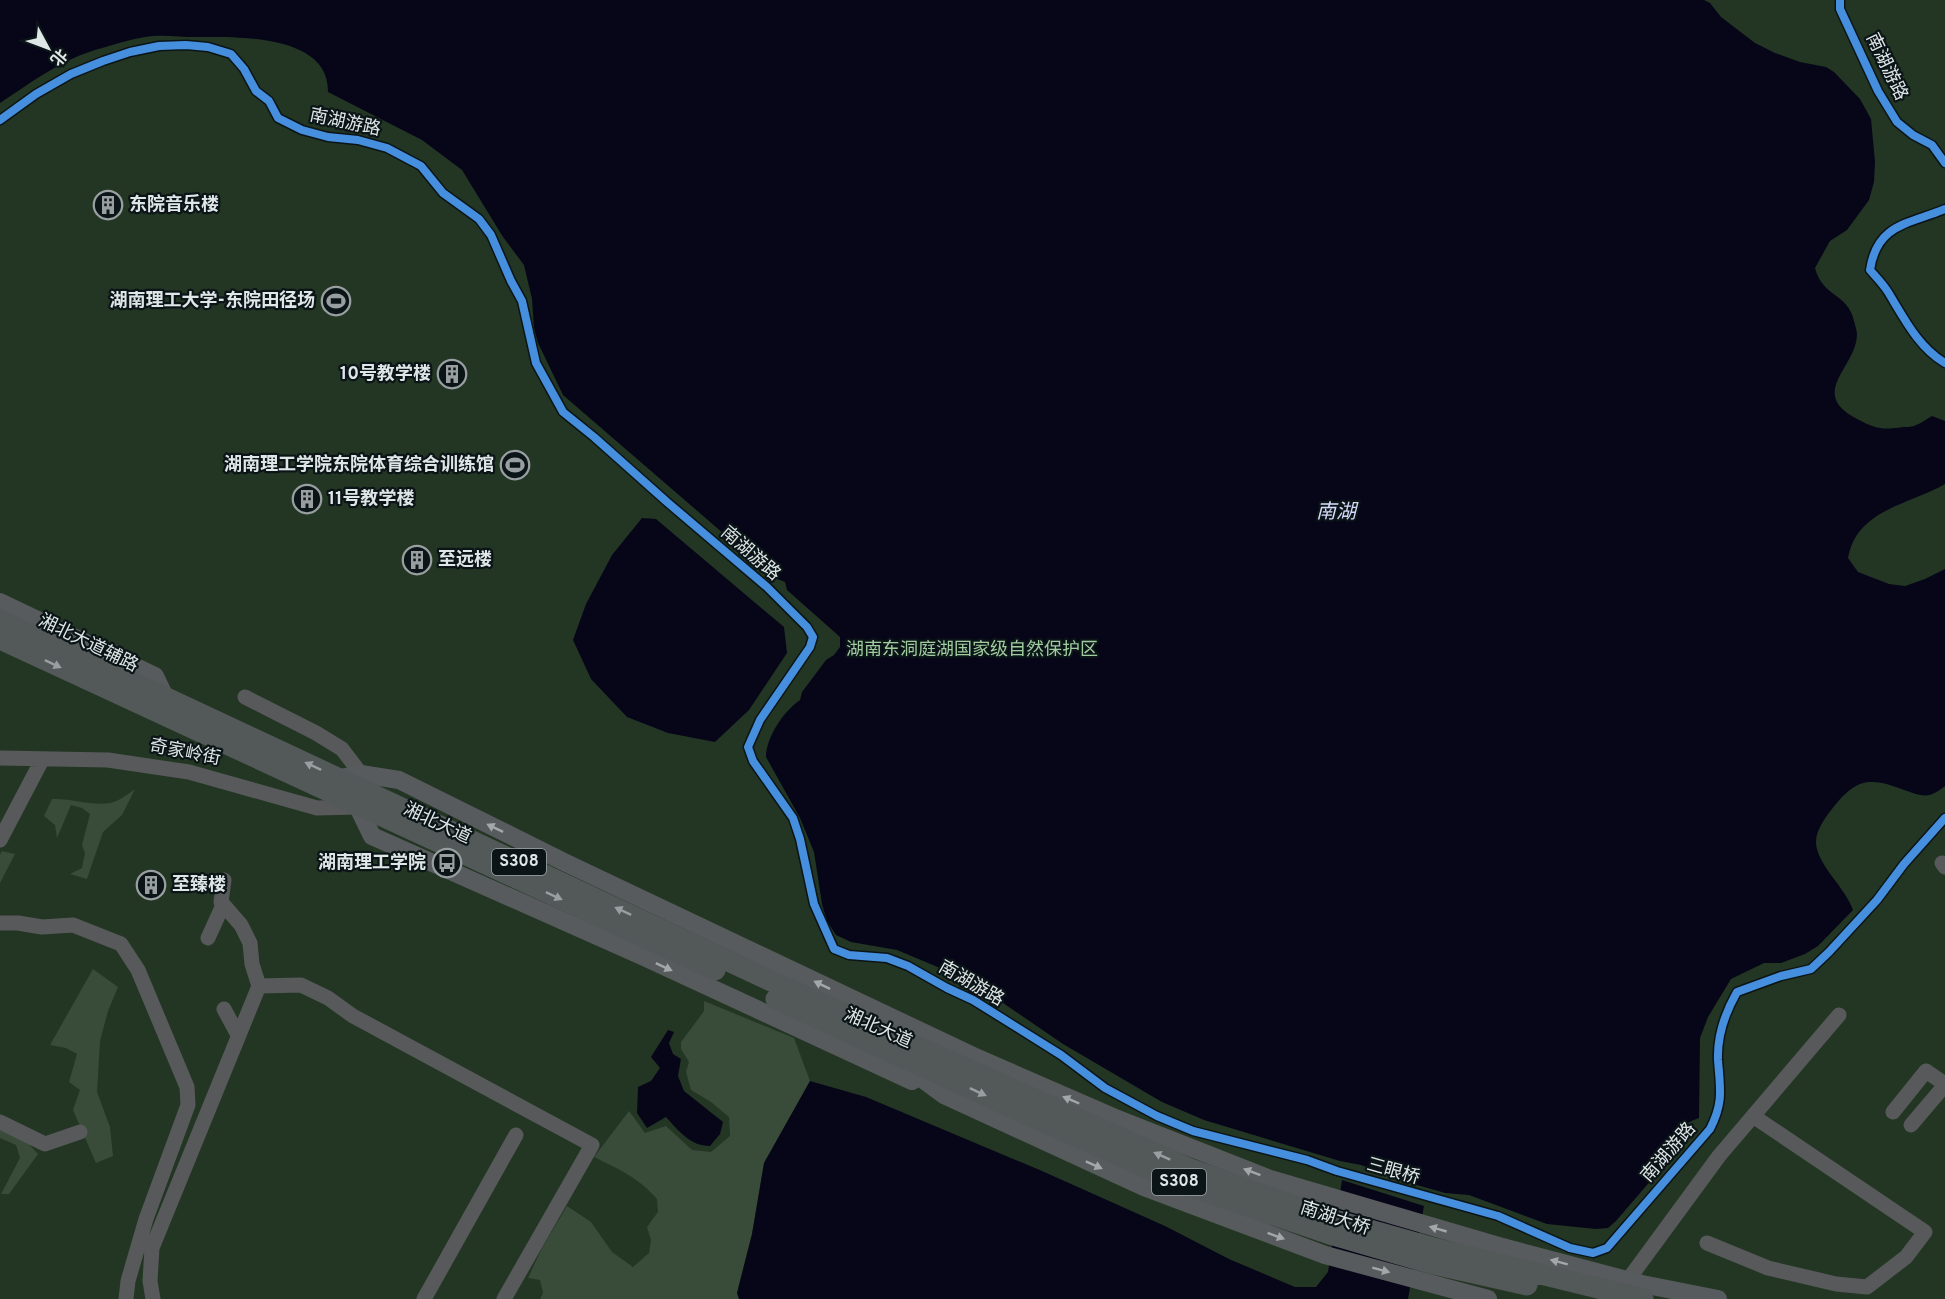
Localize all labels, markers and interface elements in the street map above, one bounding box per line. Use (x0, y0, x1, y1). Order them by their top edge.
north arrow (18, 18, 78, 78)
street label: 南湖游路 (1860, 30, 1912, 104)
text: 北 (45, 44, 71, 69)
street label: 南湖游路 (307, 104, 383, 142)
building icon: 东院音乐楼 (92, 189, 124, 221)
place label: 东院音乐楼 (129, 194, 219, 217)
sports icon: 湖南理工大学-东院田径场 (320, 285, 352, 317)
place label: 湖南理工大学-东院田径场 (110, 290, 315, 313)
building icon: 10号教学楼 (436, 358, 468, 390)
place label: 10号教学楼 (340, 363, 431, 386)
sports icon: 湖南理工学院东院体育综合训练馆 (499, 449, 531, 481)
place label: 湖南理工学院东院体育综合训练馆 (224, 454, 494, 477)
building icon: 11号教学楼 (291, 483, 323, 515)
place label: 11号教学楼 (328, 488, 414, 511)
water label: 南湖 (1316, 500, 1359, 526)
street label: 南湖游路 (715, 522, 785, 586)
building icon: 至远楼 (401, 544, 433, 576)
place label: 至远楼 (438, 549, 492, 572)
street label: 湘北大道辅路 (34, 610, 142, 678)
park label: 湖南东洞庭湖国家级自然保护区 (846, 639, 1098, 662)
one-way arrow (44, 659, 61, 668)
street label: 奇家岭街 (147, 735, 223, 771)
one-way arrow (304, 761, 321, 770)
street label: 湘北大道 (400, 798, 474, 850)
one-way arrow (486, 823, 503, 832)
bus stop icon: 湖南理工学院 (431, 847, 463, 879)
road number: S308 (492, 849, 546, 875)
place label: 湖南理工学院 (318, 852, 426, 875)
building icon: 至臻楼 (135, 869, 167, 901)
place label: 至臻楼 (172, 874, 226, 897)
one-way arrow (545, 891, 562, 900)
one-way arrow (614, 906, 631, 915)
street label: 南湖游路 (934, 956, 1008, 1012)
one-way arrow (655, 962, 673, 972)
one-way arrow (813, 981, 830, 990)
street label: 湘北大道 (840, 1004, 916, 1054)
one-way arrow (970, 1088, 987, 1097)
one-way arrow (1062, 1094, 1080, 1104)
street label: 南湖游路 (1637, 1118, 1701, 1188)
one-way arrow (1152, 1151, 1170, 1161)
street label: 三眼桥 (1364, 1154, 1422, 1190)
one-way arrow (1086, 1160, 1103, 1169)
one-way arrow (1243, 1167, 1261, 1176)
road number: S308 (1152, 1169, 1206, 1195)
street label: 南湖大桥 (1297, 1197, 1373, 1241)
one-way arrow (1429, 1224, 1447, 1233)
one-way arrow (1267, 1232, 1285, 1242)
one-way arrow (1550, 1257, 1568, 1266)
one-way arrow (1372, 1266, 1390, 1275)

